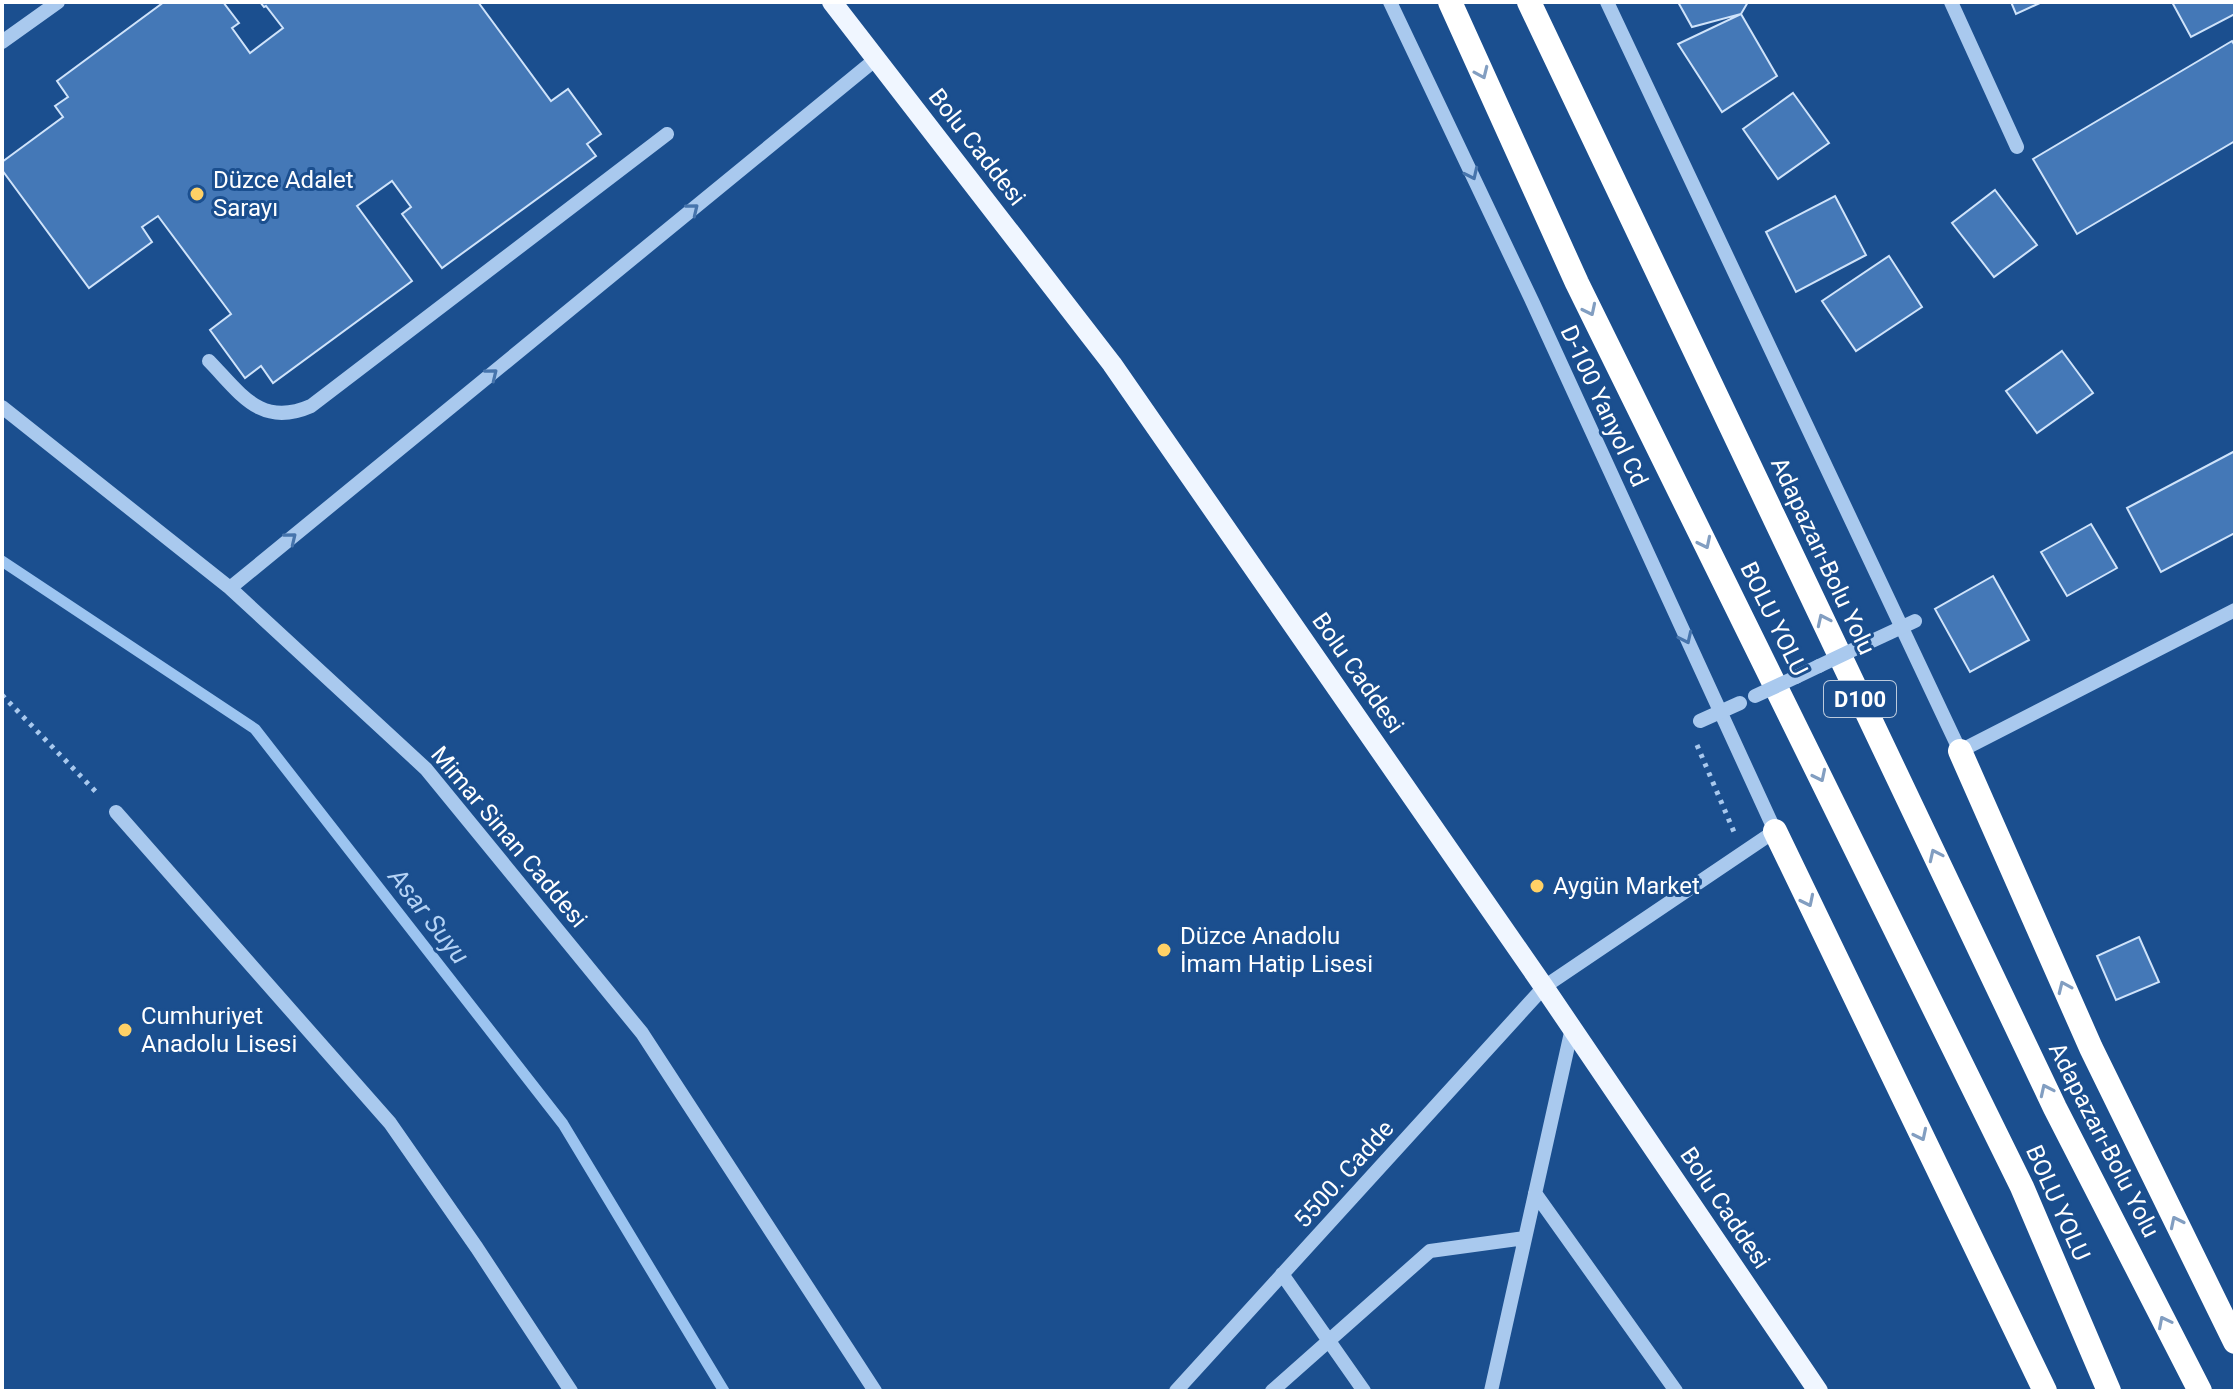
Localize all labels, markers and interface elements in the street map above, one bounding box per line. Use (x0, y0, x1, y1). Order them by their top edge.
one-way arrow (1472, 65, 1488, 79)
street label: Bolu Caddesi (923, 83, 1031, 211)
one-way arrow (1462, 165, 1478, 180)
place label: Düzce Adalet Sarayı (213, 166, 354, 222)
marker: Düzce Adalet Sarayı (188, 185, 206, 203)
one-way arrow (684, 204, 698, 219)
one-way arrow (1580, 301, 1596, 316)
street label: D-100 Yanyol Cd (1554, 321, 1654, 491)
one-way arrow (483, 369, 497, 384)
street label: Adapazarı-Bolu Yolu (1765, 453, 1881, 659)
one-way arrow (281, 534, 296, 548)
one-way arrow (1695, 534, 1711, 549)
street label: BOLU YOLU (1734, 557, 1814, 681)
street label: Bolu Caddesi (1306, 607, 1410, 739)
one-way arrow (1817, 614, 1833, 629)
one-way arrow (1677, 630, 1693, 645)
road number: D100 (1824, 681, 1896, 717)
street label: Mimar Sinan Caddesi (425, 741, 593, 933)
one-way arrow (1810, 768, 1826, 783)
one-way arrow (1928, 849, 1944, 863)
water label: Asar Suyu (381, 861, 476, 970)
place label: Aygün Market (1553, 872, 1700, 900)
marker: Aygün Market (1528, 877, 1546, 895)
one-way arrow (1799, 893, 1814, 908)
place label: Düzce Anadolu İmam Hatip Lisesi (1180, 922, 1373, 978)
marker: Düzce Anadolu İmam Hatip Lisesi (1155, 941, 1173, 959)
one-way arrow (2058, 981, 2074, 995)
place label: Cumhuriyet Anadolu Lisesi (141, 1002, 297, 1058)
marker: Cumhuriyet Anadolu Lisesi (116, 1021, 134, 1039)
street label: Adapazarı-Bolu Yolu (2043, 1038, 2165, 1242)
one-way arrow (2040, 1084, 2056, 1098)
street label: 5500. Cadde (1289, 1115, 1399, 1233)
one-way arrow (1911, 1127, 1927, 1142)
street label: BOLU YOLU (2020, 1141, 2096, 1265)
street label: Bolu Caddesi (1674, 1142, 1776, 1274)
one-way arrow (2170, 1215, 2186, 1230)
one-way arrow (2159, 1315, 2174, 1330)

